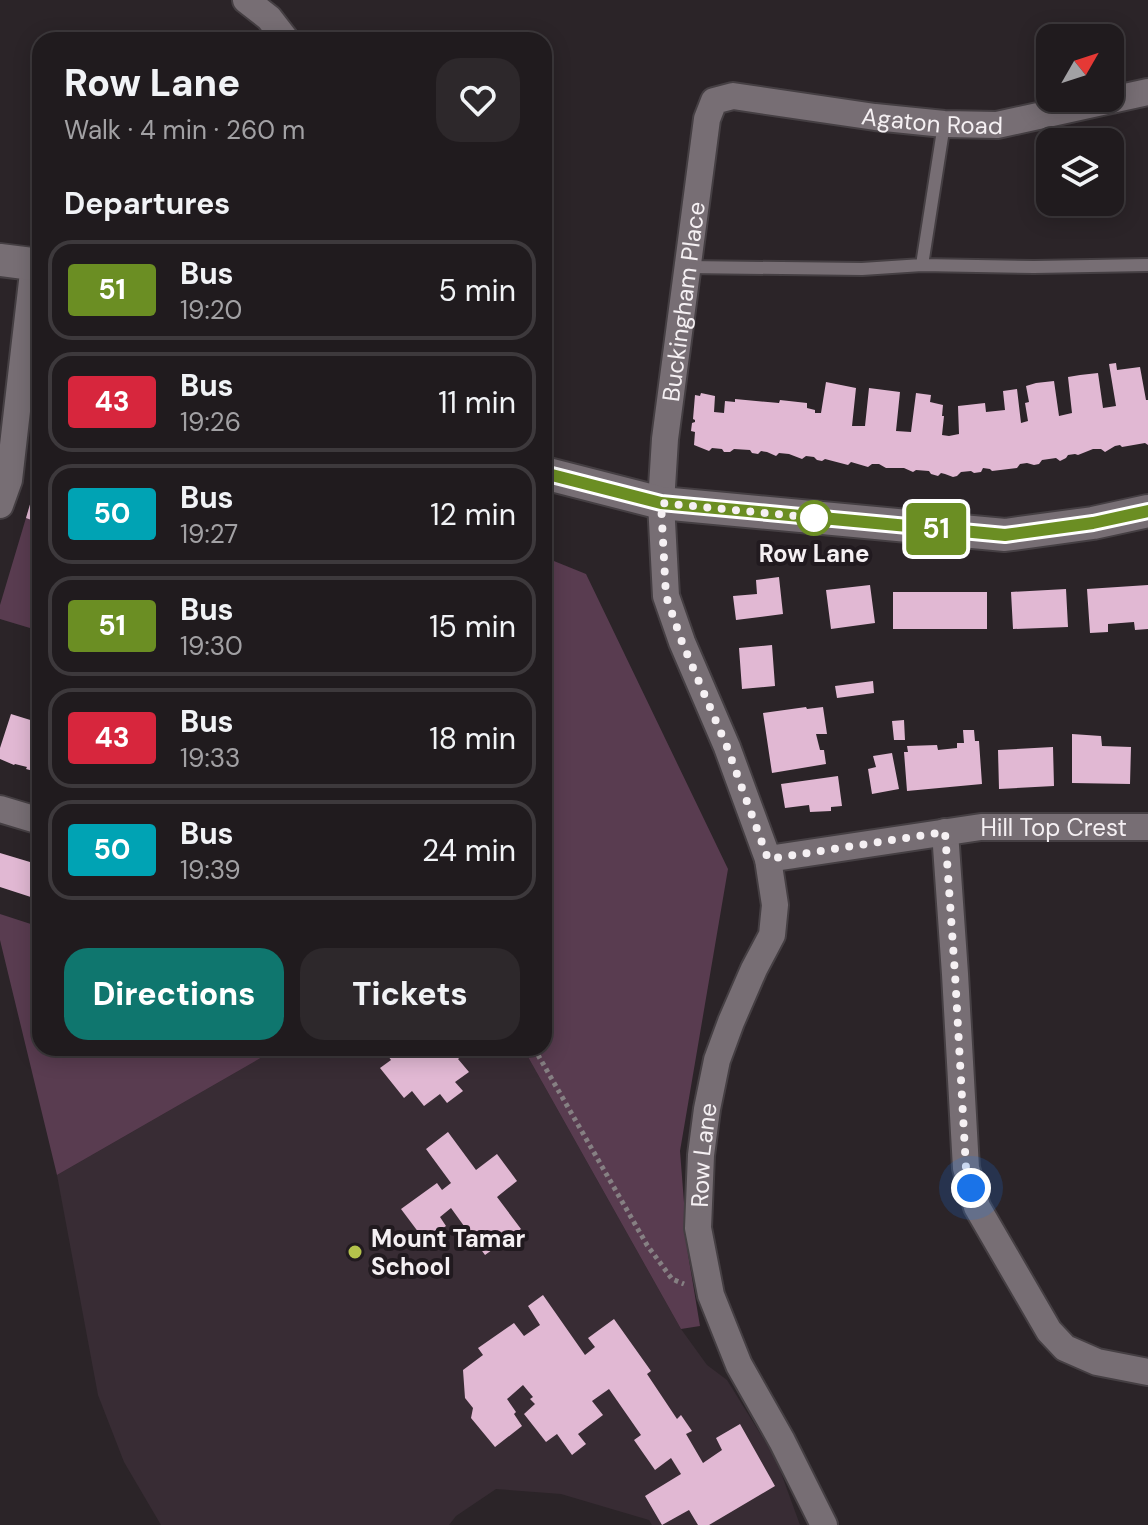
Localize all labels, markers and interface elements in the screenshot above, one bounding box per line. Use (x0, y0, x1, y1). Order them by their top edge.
north arrow (1036, 24, 1124, 112)
map controls (1036, 24, 1124, 216)
text: Row Lane (64, 58, 240, 108)
button: heart (436, 58, 520, 142)
street label: Agaton Road (860, 100, 1003, 141)
text: Walk · 4 min · 260 m (64, 113, 305, 147)
button: layers (1036, 128, 1124, 216)
text: Departures (64, 184, 230, 223)
street label: Buckingham Place (655, 200, 712, 403)
text: Bus (180, 254, 234, 293)
text: 51 (98, 271, 126, 308)
text: 5 min (439, 271, 516, 310)
text: 19:20 (180, 293, 242, 327)
text: Bus (180, 366, 234, 405)
text: 43 (94, 383, 130, 420)
text: 11 min (438, 383, 516, 422)
text: 19:26 (180, 405, 241, 439)
text: Bus (180, 478, 234, 517)
text: 50 (93, 495, 131, 532)
text: 12 min (430, 495, 516, 534)
marker: Row Lane (797, 501, 831, 535)
line badge: 51 (900, 503, 972, 555)
text: 51 (922, 510, 950, 547)
text: 19:27 (180, 517, 238, 551)
place label: Row Lane (759, 538, 869, 569)
text: Bus (180, 590, 234, 629)
text: 51 (98, 607, 126, 644)
text: 15 min (429, 607, 516, 646)
text: 19:30 (180, 629, 243, 663)
text: Bus (180, 702, 234, 741)
text: 43 (94, 719, 130, 756)
text: 18 min (429, 719, 516, 758)
text: 19:33 (180, 741, 240, 775)
street label: Hill Top Crest (980, 812, 1127, 843)
text: Bus (180, 814, 234, 853)
text: 50 (93, 831, 131, 868)
text: 24 min (422, 831, 516, 870)
text: 19:39 (180, 853, 241, 887)
button: Directions (64, 948, 284, 1040)
button: Tickets (300, 948, 520, 1040)
street label: Row Lane (683, 1101, 723, 1208)
your location (951, 1168, 991, 1208)
place label: Mount Tamar School (371, 1223, 525, 1282)
marker: Mount Tamar School (346, 1243, 364, 1261)

